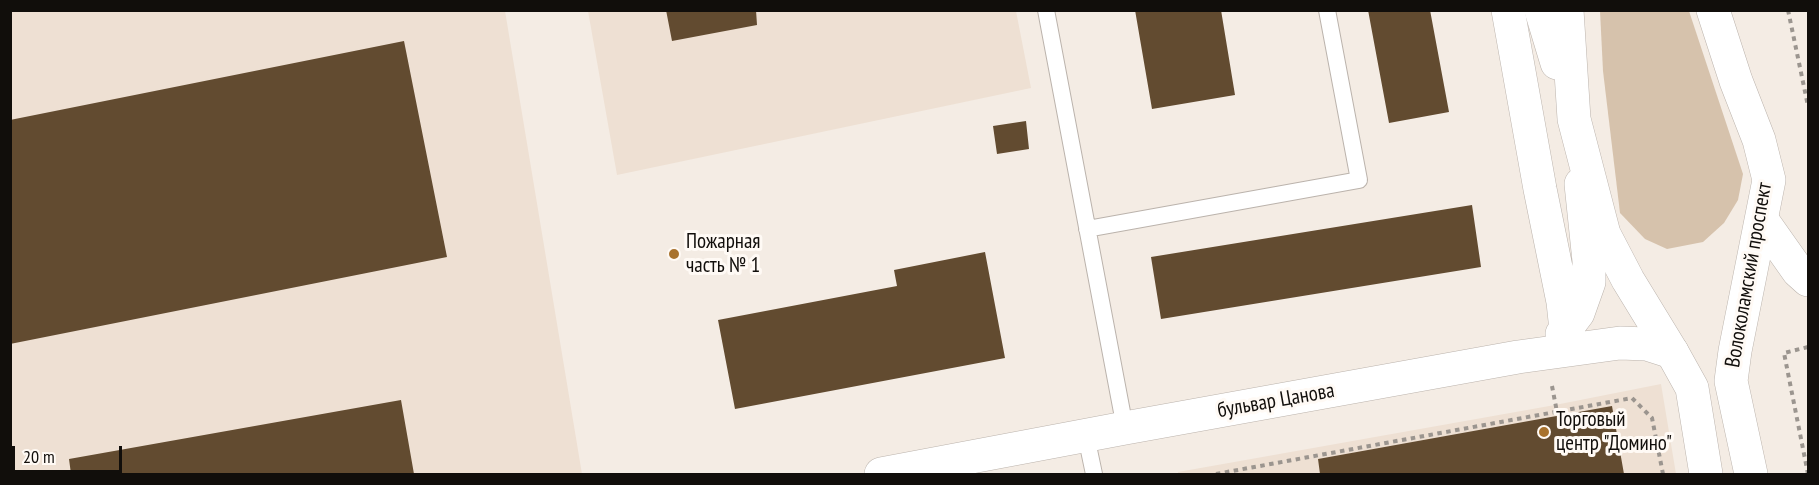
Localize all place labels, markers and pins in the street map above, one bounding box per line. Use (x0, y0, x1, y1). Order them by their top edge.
place label: Пожарная часть № 1 (686, 229, 760, 279)
marker: Пожарная часть № 1 (667, 247, 681, 261)
place label: Торговый центр "Домино" (1556, 407, 1672, 457)
marker: Торговый центр "Домино" (1537, 425, 1551, 439)

